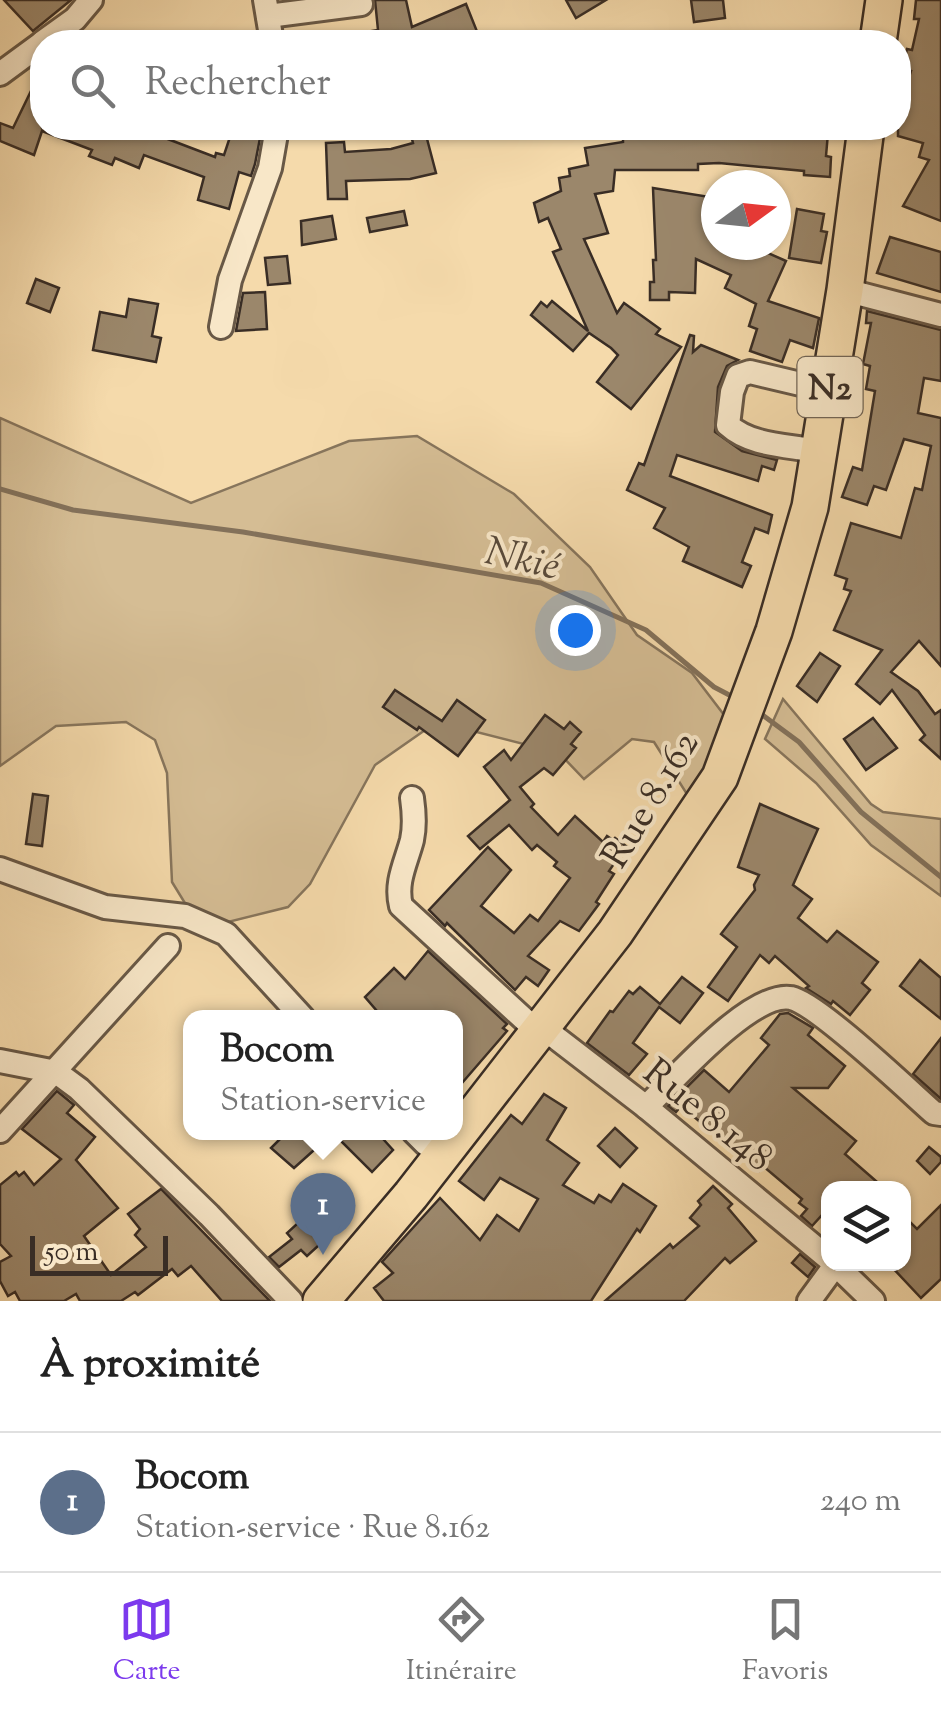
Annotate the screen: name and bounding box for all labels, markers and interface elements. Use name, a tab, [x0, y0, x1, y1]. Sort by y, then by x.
search box	[30, 30, 911, 140]
icon: search	[65, 58, 120, 113]
text: Rechercher	[145, 58, 331, 112]
north arrow	[701, 170, 791, 260]
road number: N2	[798, 357, 862, 417]
water label: Nkié	[479, 525, 565, 598]
your location	[550, 605, 601, 656]
street label: Rue 8.162	[590, 722, 715, 880]
popup	[183, 1010, 463, 1140]
text: Bocom	[220, 1025, 334, 1079]
street label: Rue 8.148	[630, 1048, 783, 1186]
text: Station-service	[220, 1079, 426, 1125]
pin: 1	[290, 1172, 356, 1255]
map controls	[821, 1181, 911, 1271]
button: layers	[821, 1181, 911, 1271]
scale bar	[30, 1231, 168, 1276]
text: 50 m	[45, 1233, 99, 1273]
text: À proximité	[40, 1336, 260, 1396]
text: Bocom	[135, 1452, 249, 1506]
text: 1	[67, 1479, 78, 1525]
text: 240 m	[820, 1479, 901, 1525]
text: Station-service · Rue 8.162	[135, 1506, 490, 1552]
tab: Carte	[113, 1592, 181, 1692]
tab: Itinéraire	[406, 1592, 517, 1692]
tab: Favoris	[742, 1592, 828, 1692]

